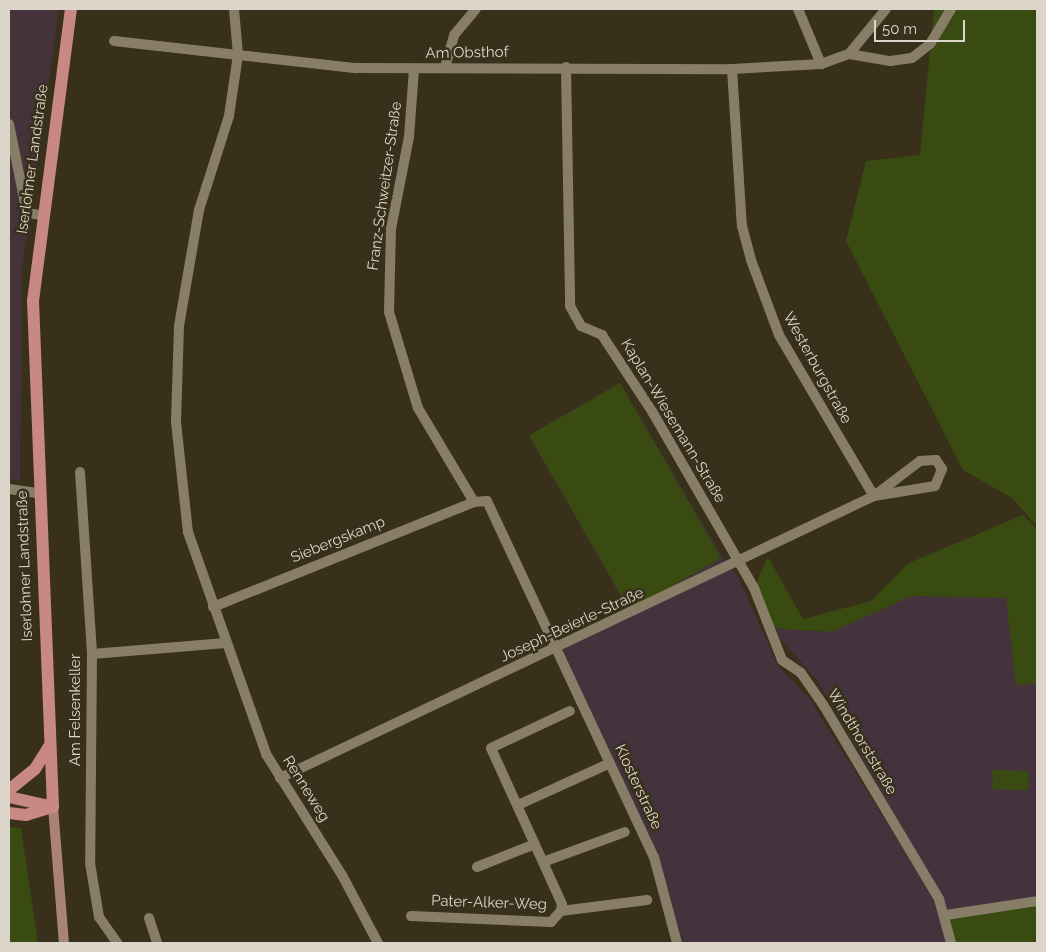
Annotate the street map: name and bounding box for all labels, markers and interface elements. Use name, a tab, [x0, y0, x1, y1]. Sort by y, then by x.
scale bar	[876, 10, 967, 42]
text: 50 m	[882, 20, 917, 38]
street label: Am Obsthof	[425, 43, 509, 63]
street label: Iserlohner Landstraße	[14, 83, 52, 235]
street label: Franz-Schweitzer-Straße	[364, 100, 406, 272]
street label: Westerburgstraße	[779, 309, 855, 427]
street label: Kaplan-Wiesemann-Straße	[617, 336, 729, 506]
street label: Iserlohner Landstraße	[13, 490, 37, 642]
street label: Siebergskamp	[288, 513, 388, 567]
street label: Joseph-Beierle-Straße	[497, 584, 647, 666]
street label: Am Felsenkeller	[67, 654, 85, 766]
street label: Windthorststraße	[823, 686, 901, 798]
street label: Klosterstraße	[610, 742, 666, 832]
street label: Renneweg	[279, 753, 333, 825]
street label: Pater-Alker-Weg	[431, 892, 547, 914]

